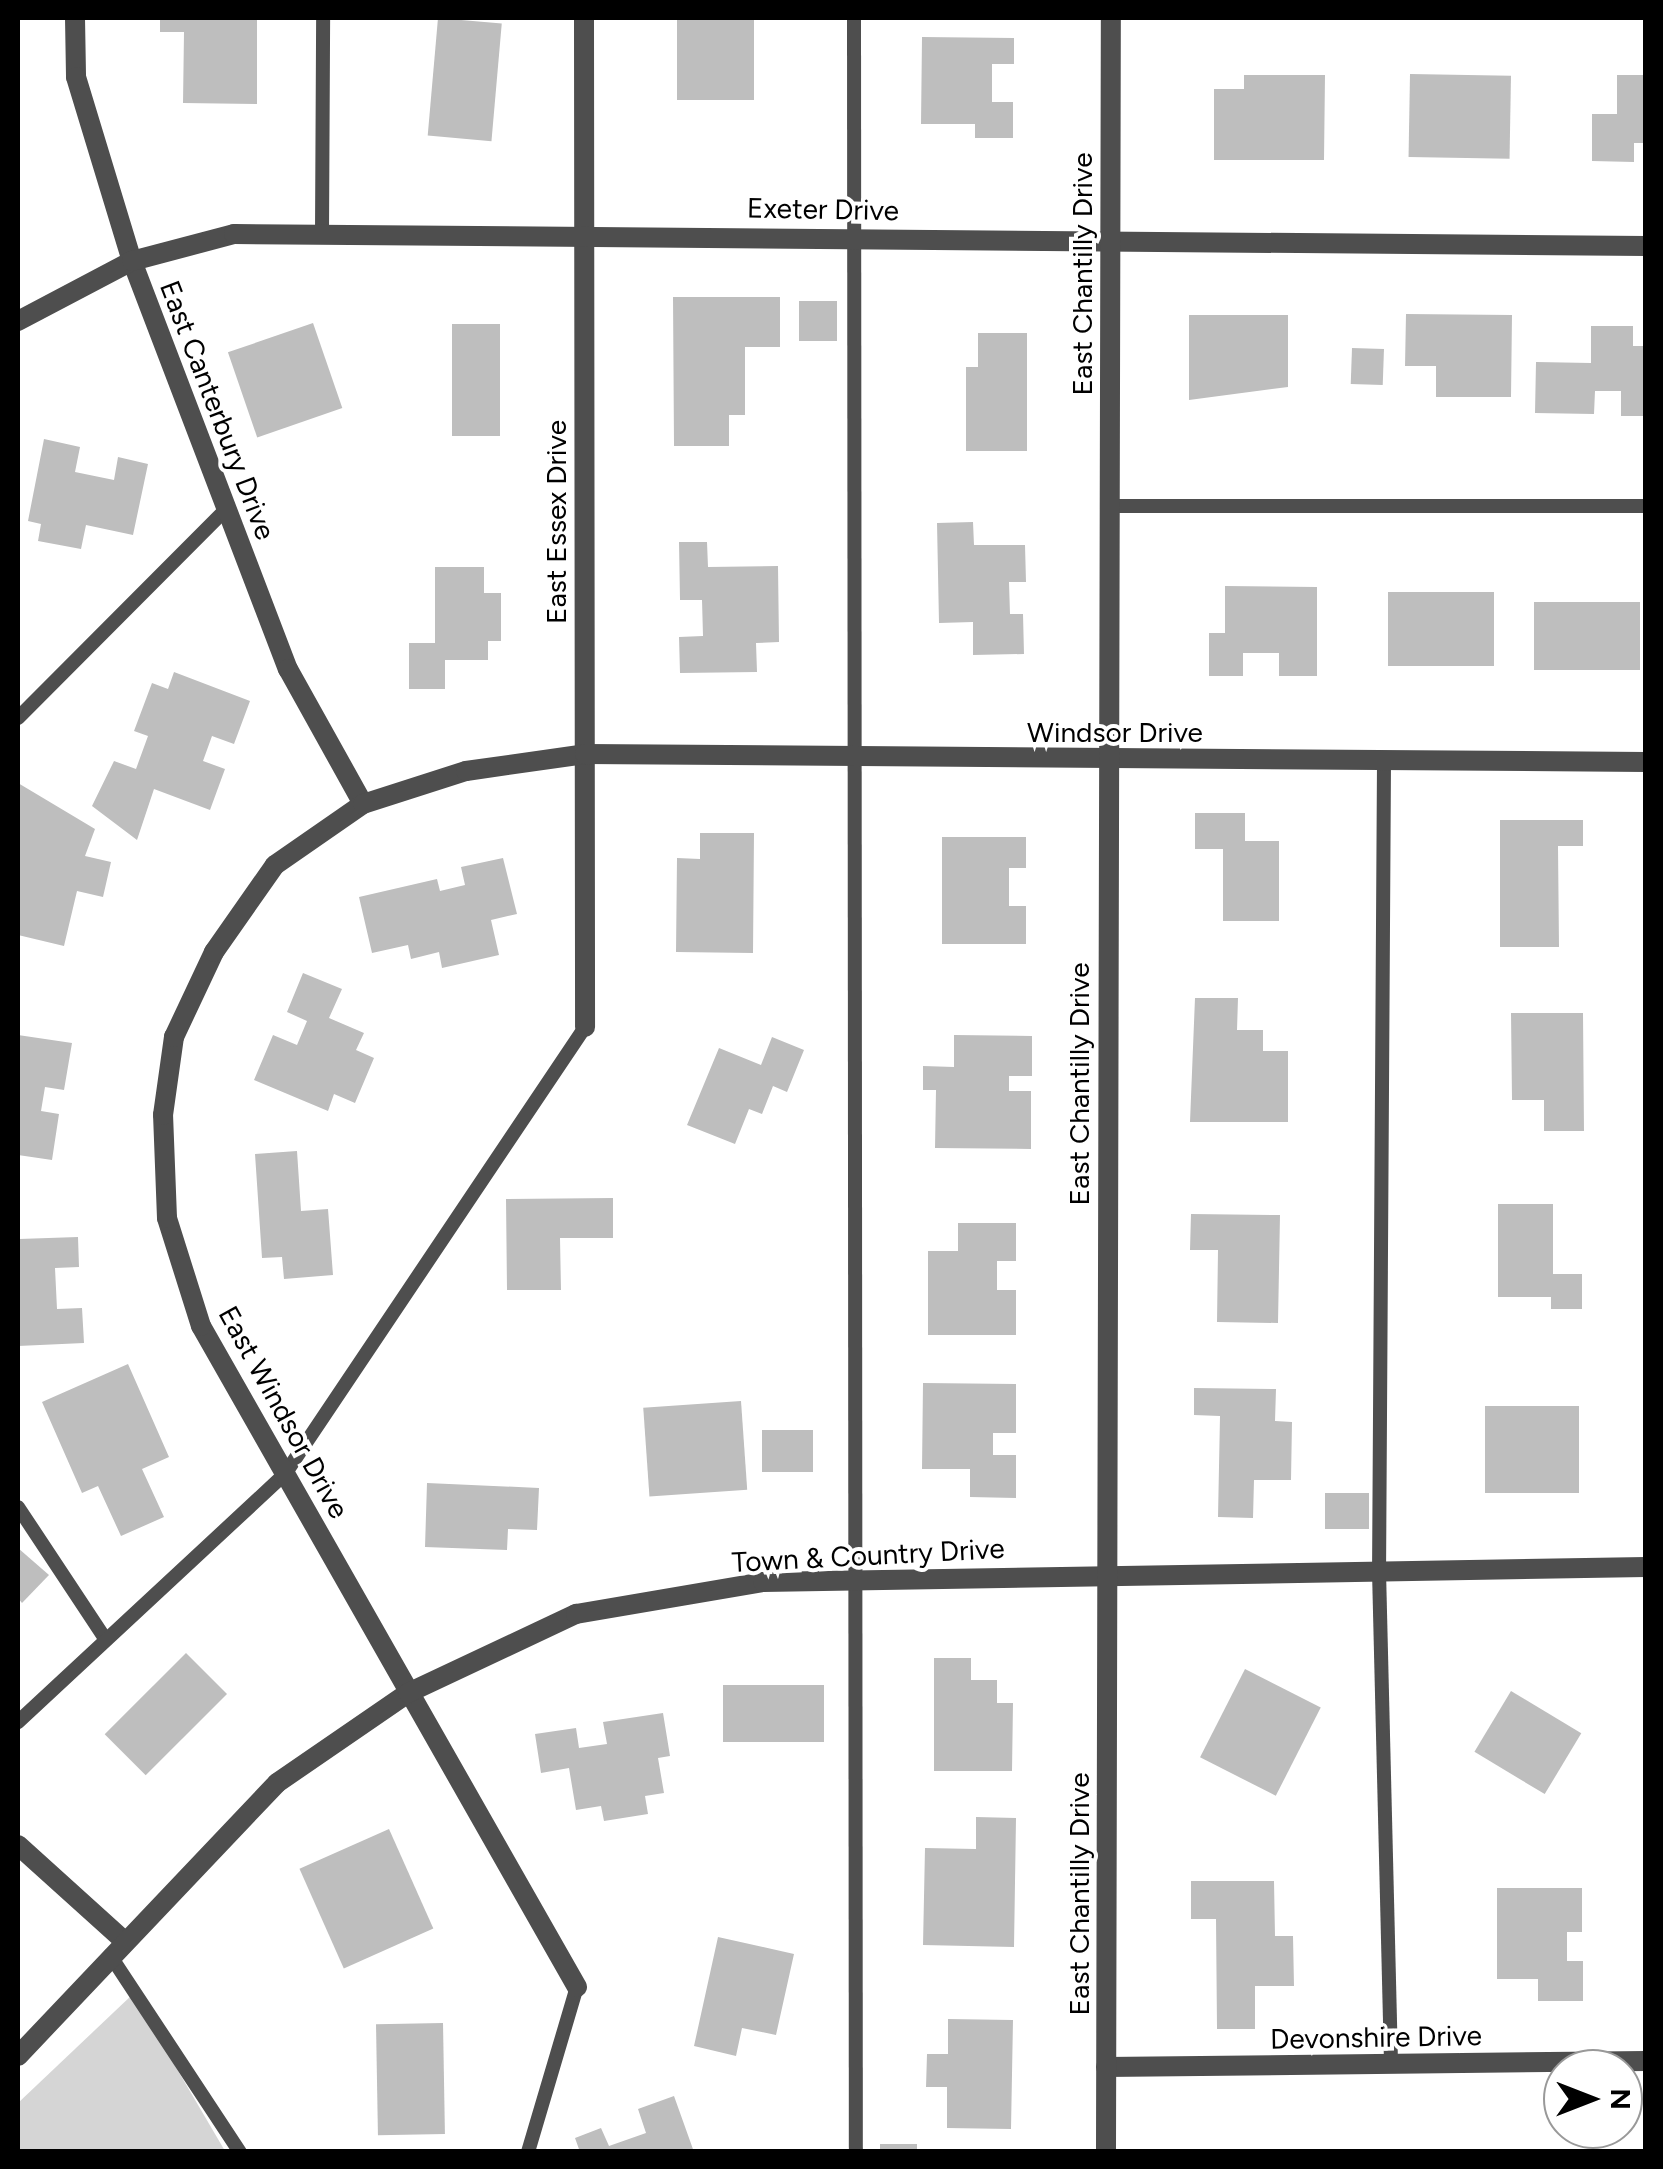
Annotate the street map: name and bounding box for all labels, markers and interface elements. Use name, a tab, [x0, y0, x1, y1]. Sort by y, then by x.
street label: East Chantilly Drive	[1065, 153, 1099, 395]
street label: Exeter Drive	[747, 191, 899, 227]
street label: East Canterbury Drive	[153, 276, 283, 544]
street label: East Essex Drive	[539, 420, 573, 624]
street label: Windsor Drive	[1027, 715, 1203, 749]
street label: East Chantilly Drive	[1062, 963, 1096, 1205]
street label: East Windsor Drive	[212, 1300, 356, 1524]
street label: Town & Country Drive	[731, 1531, 1005, 1579]
street label: East Chantilly Drive	[1062, 1773, 1096, 2015]
street label: Devonshire Drive	[1270, 2018, 1482, 2056]
north arrow	[1543, 2049, 1643, 2149]
text: N	[1604, 2088, 1638, 2110]

